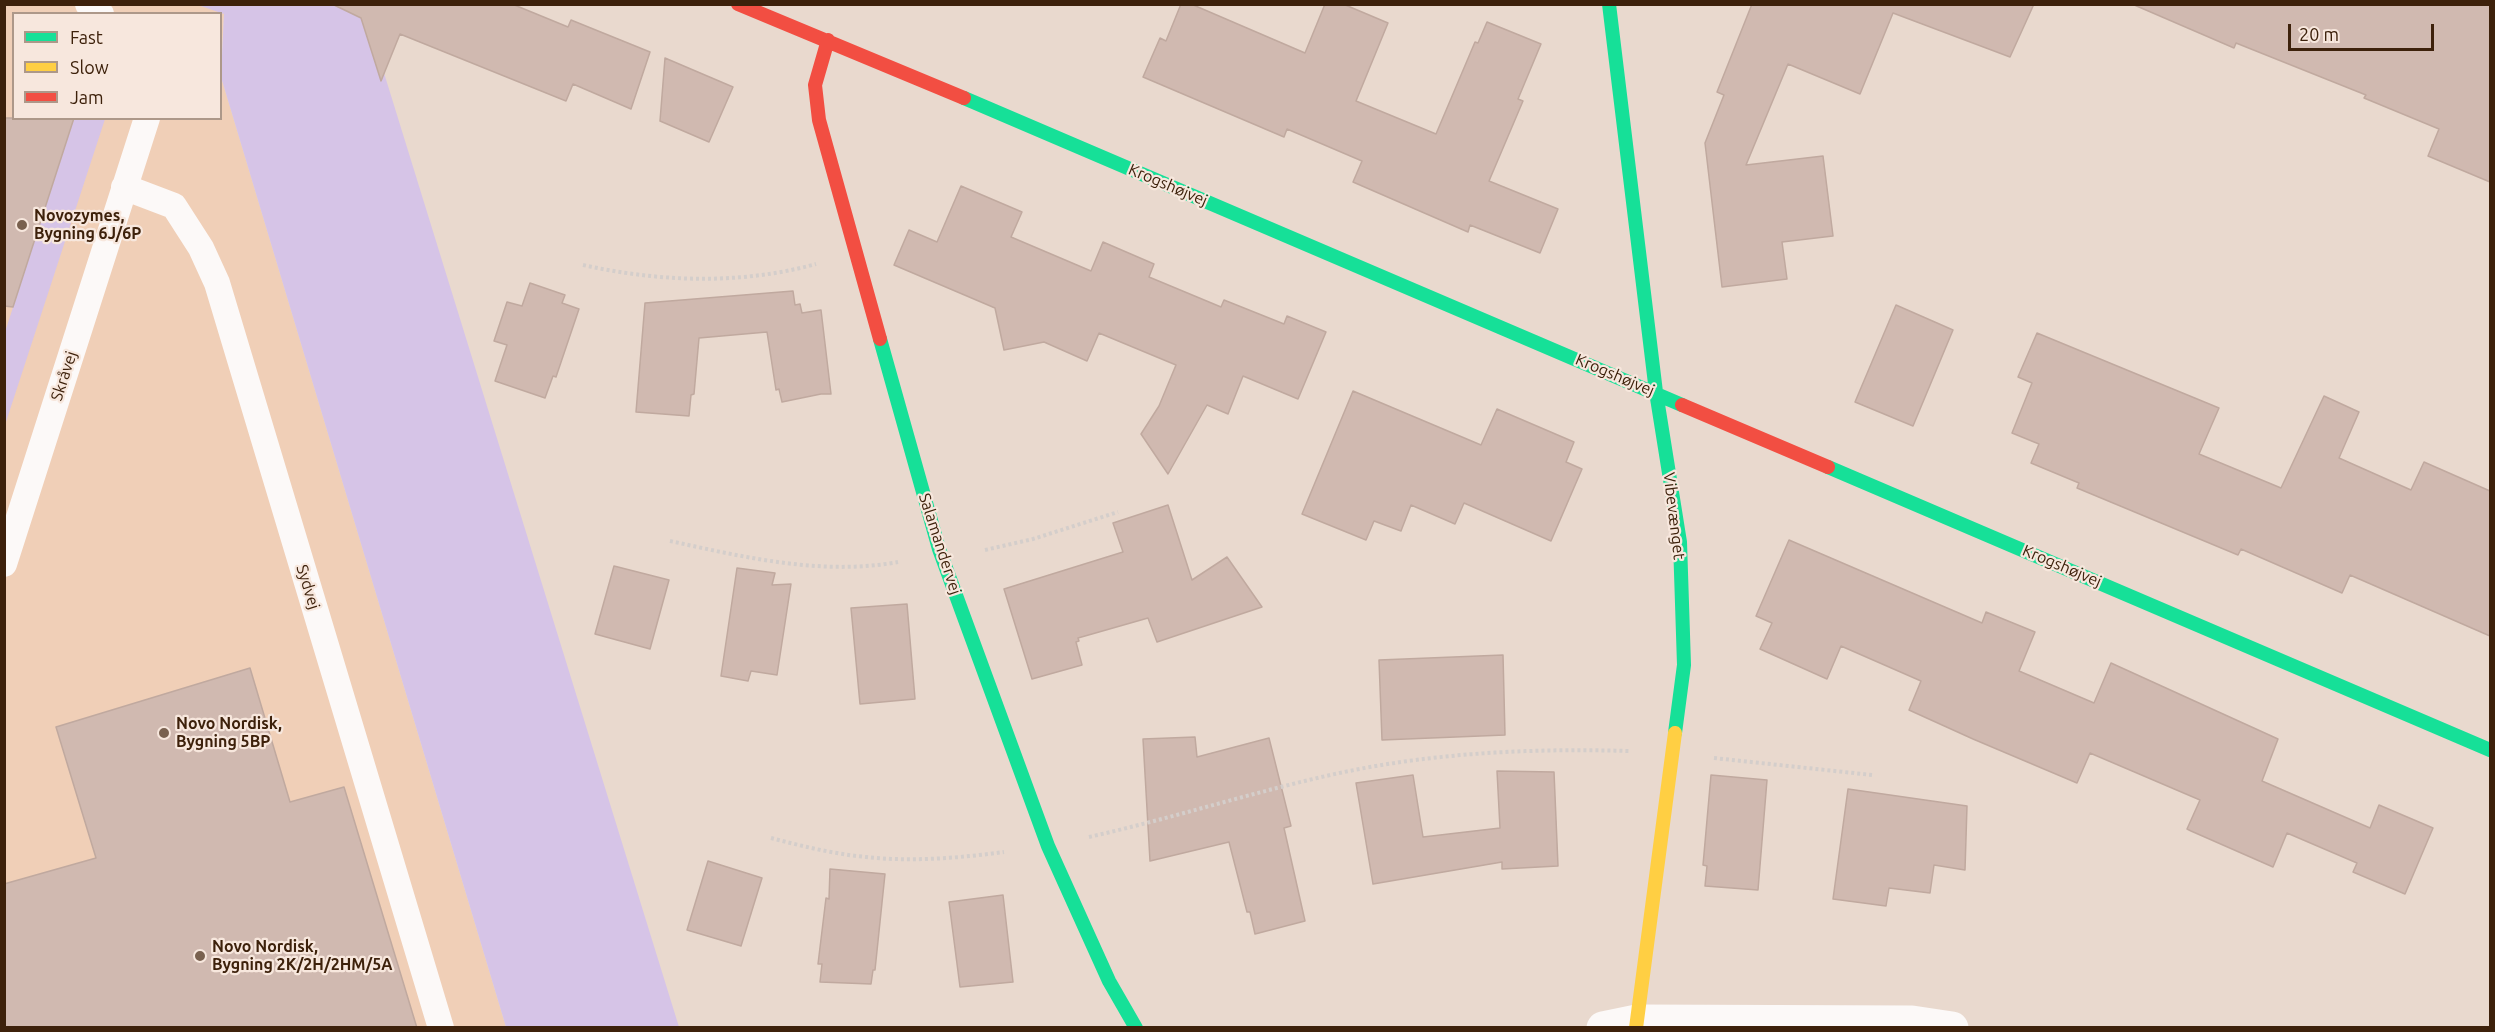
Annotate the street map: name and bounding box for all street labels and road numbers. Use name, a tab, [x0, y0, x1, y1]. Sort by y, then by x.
street label: Krogshøjvej	[1126, 160, 1210, 210]
street label: Skråvej	[47, 349, 81, 403]
street label: Krogshøjvej	[1573, 350, 1657, 400]
street label: Vibevænget	[1659, 471, 1689, 561]
street label: Salamandervej	[915, 491, 965, 597]
street label: Krogshøjvej	[2020, 541, 2104, 591]
street label: Sydvej	[292, 562, 324, 612]

